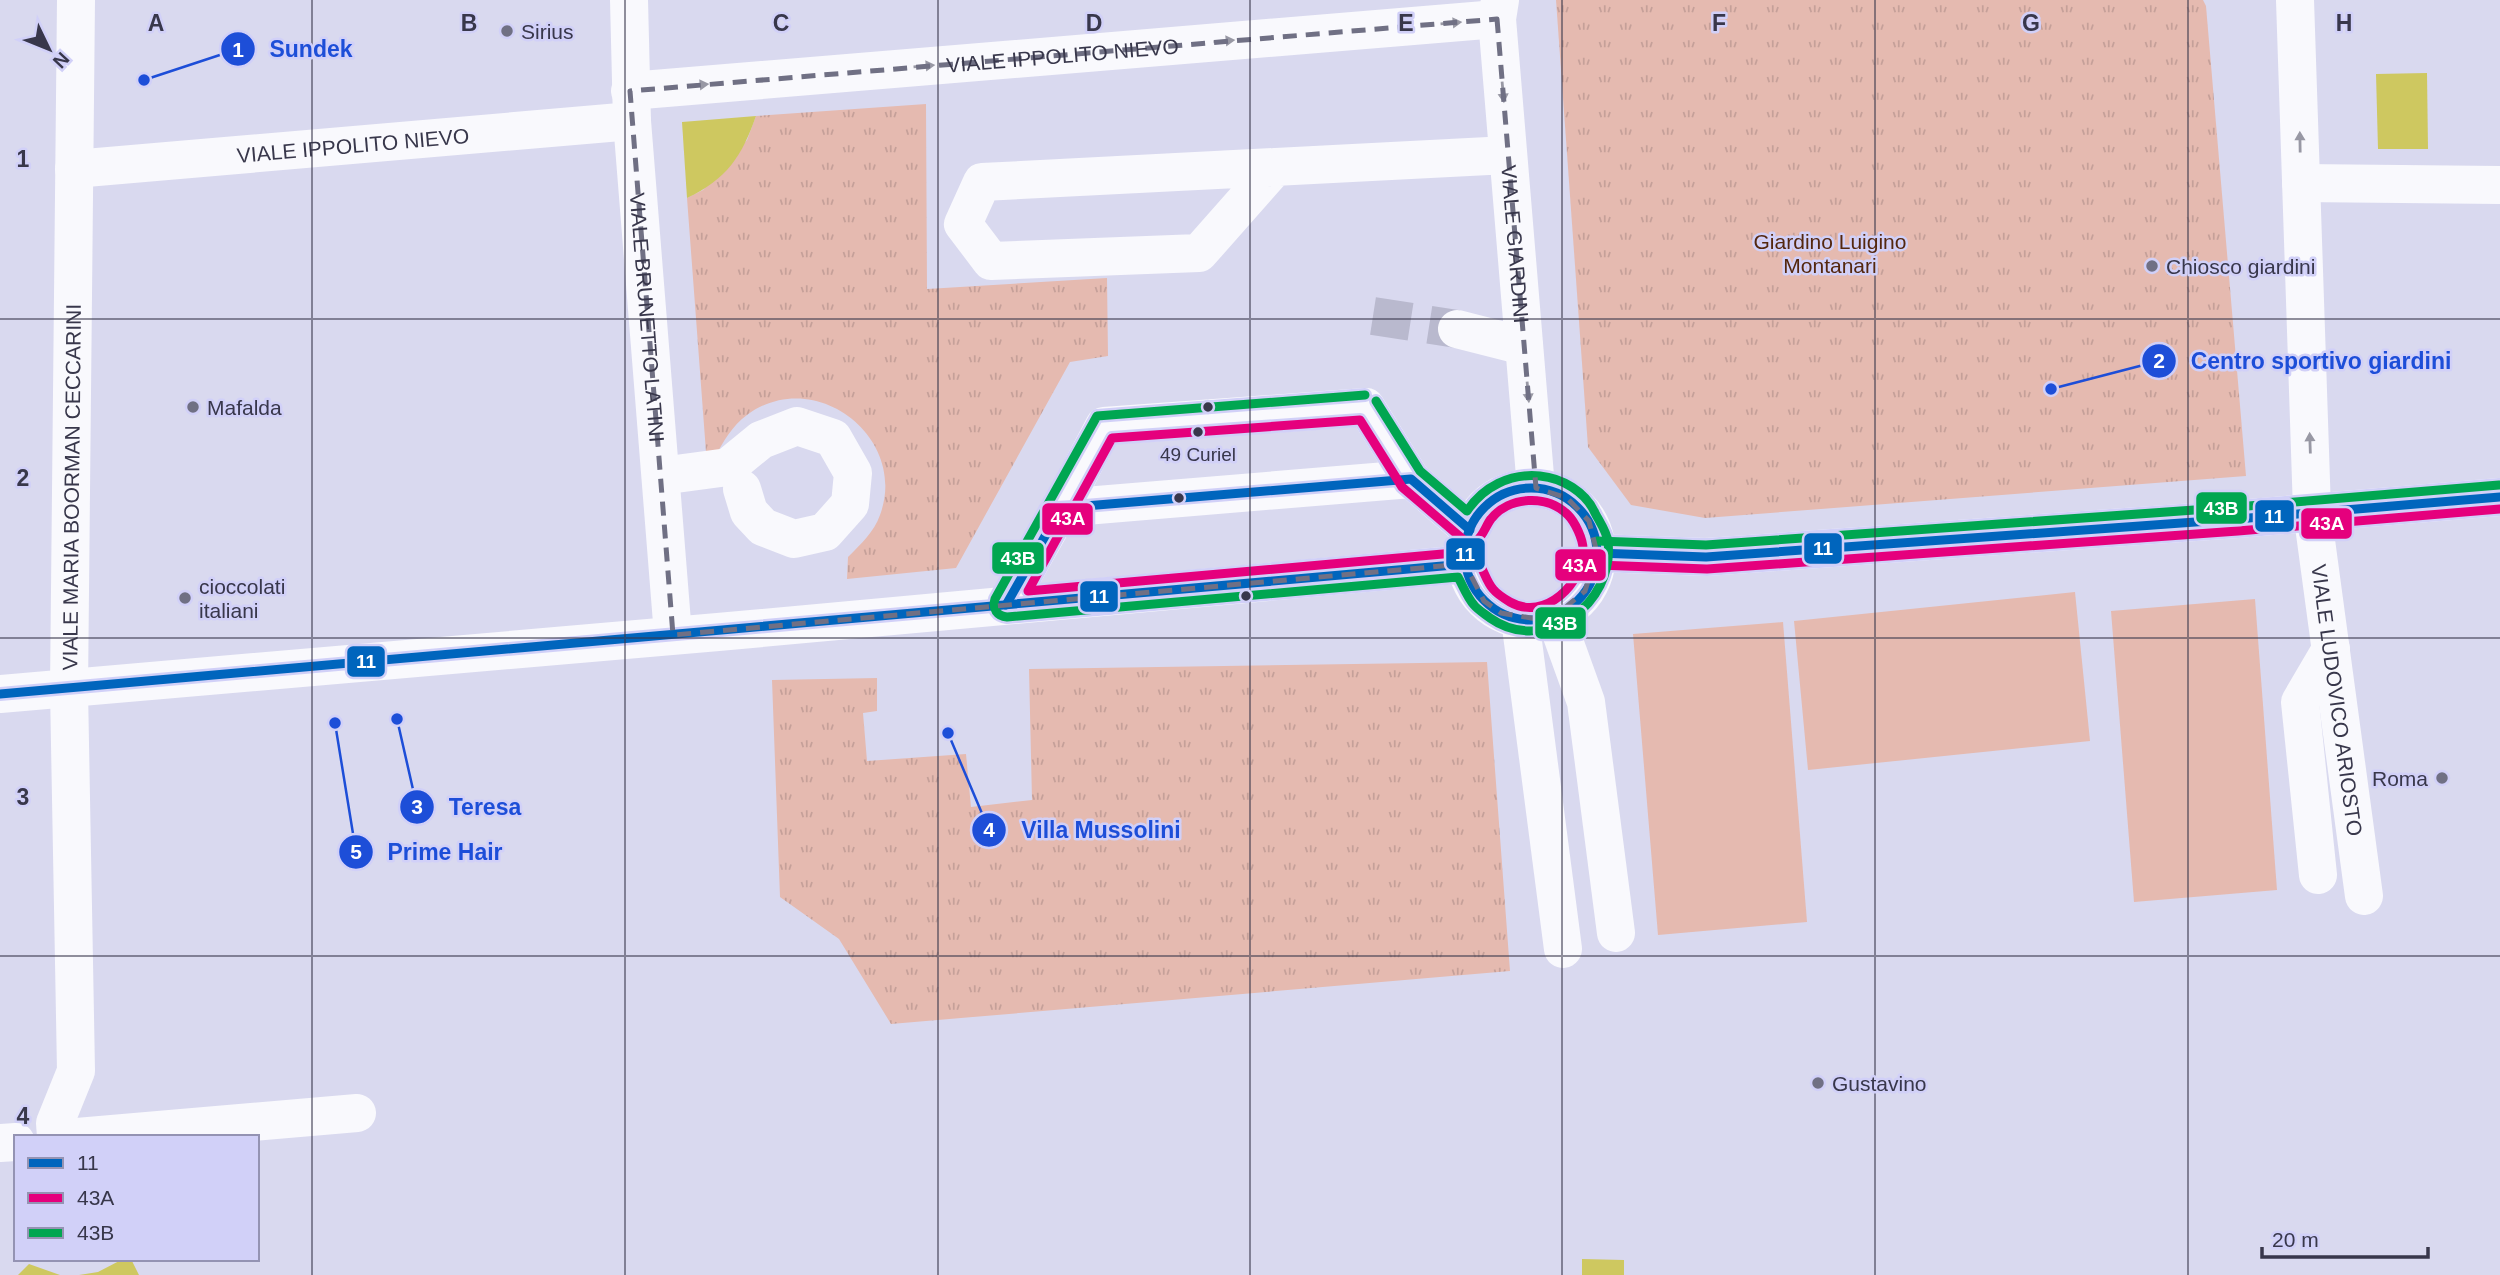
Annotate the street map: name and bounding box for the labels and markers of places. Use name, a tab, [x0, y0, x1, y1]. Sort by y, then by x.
place label: Sirius	[521, 20, 574, 43]
marker: Sirius	[499, 23, 515, 39]
callout: Sundek	[221, 27, 367, 71]
place label: Chiosco giardini	[2166, 255, 2315, 278]
marker: Chiosco giardini	[2144, 258, 2160, 274]
callout: Centro sportivo giardini	[2142, 339, 2465, 383]
place label: Mafalda	[207, 396, 282, 419]
marker: Mafalda	[185, 399, 201, 415]
unlabelled marker	[1201, 400, 1215, 414]
marker: 49 Curiel	[1191, 425, 1205, 439]
place label: 49 Curiel	[1160, 444, 1236, 465]
unlabelled marker	[1172, 491, 1186, 505]
place label: cioccolati italiani	[199, 575, 285, 622]
unlabelled marker	[1239, 589, 1253, 603]
marker: cioccolati italiani	[177, 590, 193, 606]
place label: Roma	[2372, 767, 2428, 790]
marker: Roma	[2434, 770, 2450, 786]
callout: Teresa	[400, 785, 535, 829]
callout: Villa Mussolini	[972, 808, 1194, 852]
callout: Prime Hair	[338, 830, 517, 874]
place label: Gustavino	[1832, 1072, 1927, 1095]
marker: Gustavino	[1810, 1075, 1826, 1091]

